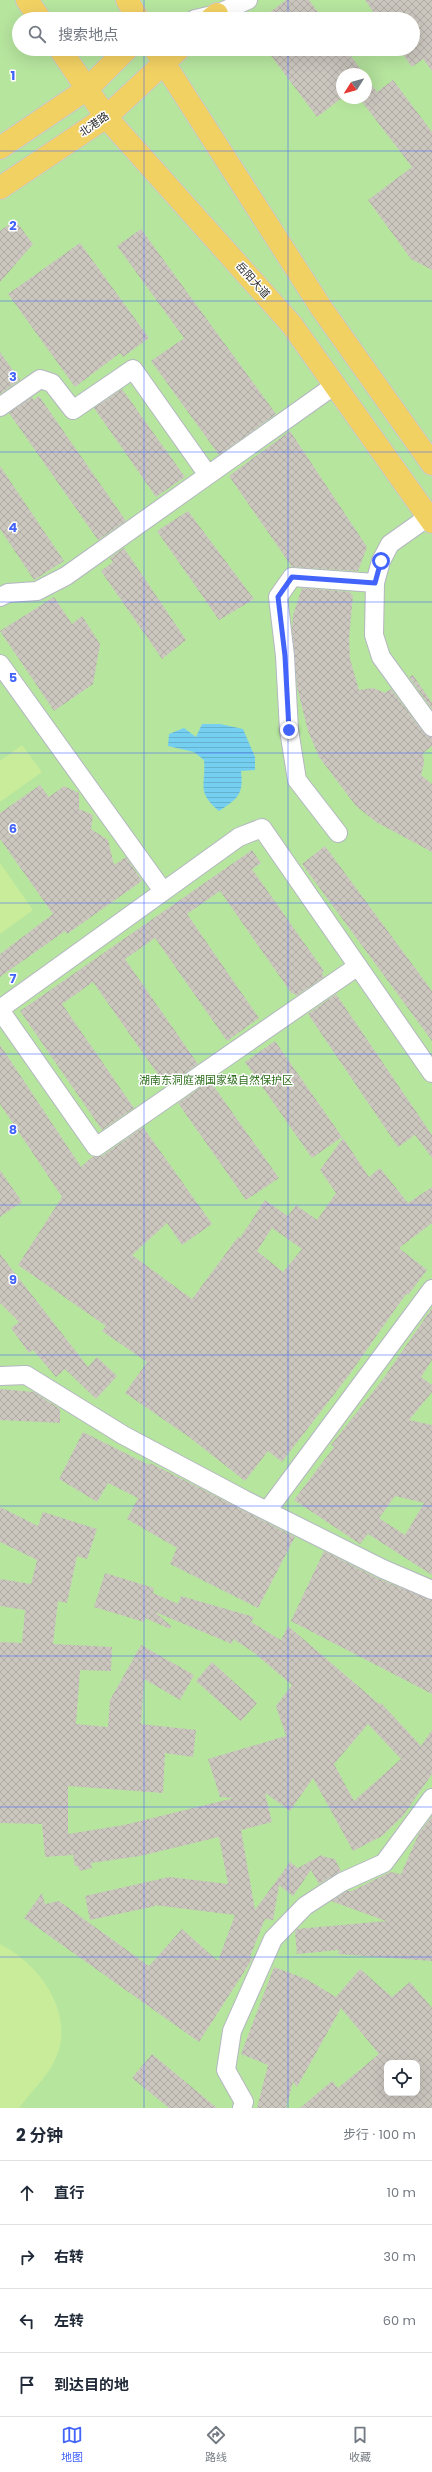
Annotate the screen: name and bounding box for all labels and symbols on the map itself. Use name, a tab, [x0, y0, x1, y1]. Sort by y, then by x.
text: 1	[11, 66, 15, 85]
north arrow	[336, 68, 372, 104]
street label: 北港路	[76, 108, 112, 140]
text: 2	[9, 216, 17, 235]
street label: 岳阳大道	[232, 258, 274, 302]
text: 3	[9, 367, 17, 386]
text: 4	[9, 518, 18, 537]
route start	[372, 552, 390, 570]
text: 5	[9, 668, 17, 687]
route end	[280, 721, 298, 739]
text: 6	[9, 819, 17, 838]
text: 7	[10, 969, 17, 988]
park label: 湖南东洞庭湖国家级自然保护区	[139, 1072, 293, 1088]
text: 8	[9, 1120, 17, 1139]
text: 9	[9, 1270, 17, 1289]

